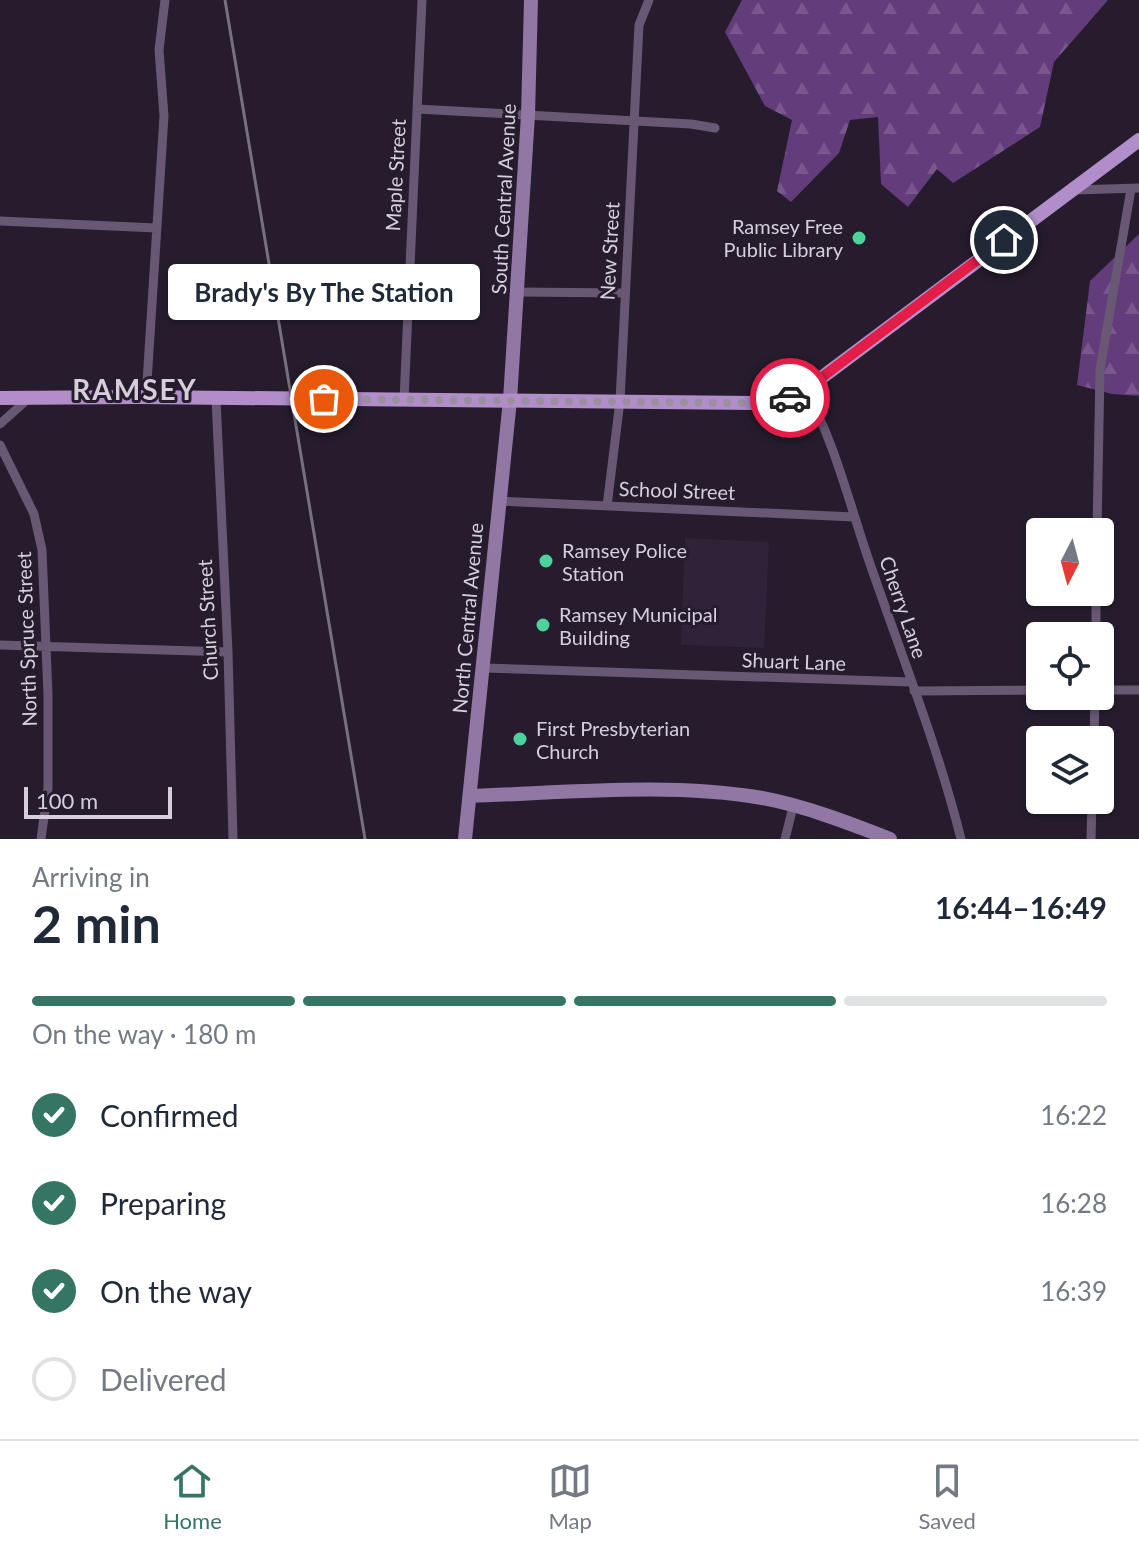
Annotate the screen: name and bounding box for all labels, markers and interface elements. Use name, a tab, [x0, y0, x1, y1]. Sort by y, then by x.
street label: South Central Avenue	[486, 103, 520, 295]
street label: Maple Street	[380, 118, 410, 232]
street label: New Street	[594, 201, 624, 301]
pin	[970, 206, 1038, 274]
place label: Ramsey Free Public Library	[724, 214, 844, 261]
icon: home	[982, 218, 1026, 262]
marker: Ramsey Free Public Library	[850, 229, 868, 247]
callout: Brady's By The Station	[168, 263, 480, 319]
text: Brady's By The Station	[194, 276, 454, 308]
courier	[750, 358, 830, 438]
pin	[290, 365, 358, 433]
district label: RAMSEY	[72, 372, 198, 406]
icon: car	[768, 376, 812, 420]
icon: bag	[302, 377, 346, 421]
street label: School Street	[618, 476, 736, 504]
north arrow	[1026, 518, 1114, 606]
map controls	[1026, 518, 1114, 814]
street label: North Central Avenue	[447, 522, 487, 714]
place label: Ramsey Police Station	[562, 538, 687, 585]
street label: North Spruce Street	[11, 551, 41, 727]
marker: Ramsey Police Station	[537, 552, 555, 570]
street label: Cherry Lane	[875, 553, 933, 661]
street label: Church Street	[192, 559, 222, 681]
place label: Ramsey Municipal Building	[559, 602, 717, 649]
marker: Ramsey Municipal Building	[534, 616, 552, 634]
button: locate	[1026, 622, 1114, 710]
street label: Shuart Lane	[741, 647, 847, 675]
place label: First Presbyterian Church	[536, 716, 690, 763]
button: layers	[1026, 726, 1114, 814]
marker: First Presbyterian Church	[511, 730, 529, 748]
scale bar	[24, 783, 172, 819]
text: 100 m	[36, 787, 98, 814]
text: Arriving in	[32, 861, 150, 893]
text: 16:44–16:49	[935, 889, 1107, 925]
text: 2 min	[32, 892, 161, 954]
text: On the way · 180 m	[32, 1018, 256, 1050]
icon: check	[32, 1093, 76, 1137]
text: Confirmed	[100, 1097, 239, 1133]
text: 16:22	[1040, 1099, 1107, 1131]
icon: check	[32, 1181, 76, 1225]
text: Preparing	[100, 1185, 226, 1221]
text: 16:28	[1040, 1187, 1107, 1219]
icon: check	[32, 1269, 76, 1313]
text: On the way	[100, 1273, 252, 1309]
text: 16:39	[1040, 1275, 1107, 1307]
text: Delivered	[100, 1361, 227, 1397]
tab: Home	[163, 1459, 222, 1534]
tab: Map	[548, 1459, 592, 1534]
tab: Saved	[918, 1459, 976, 1534]

